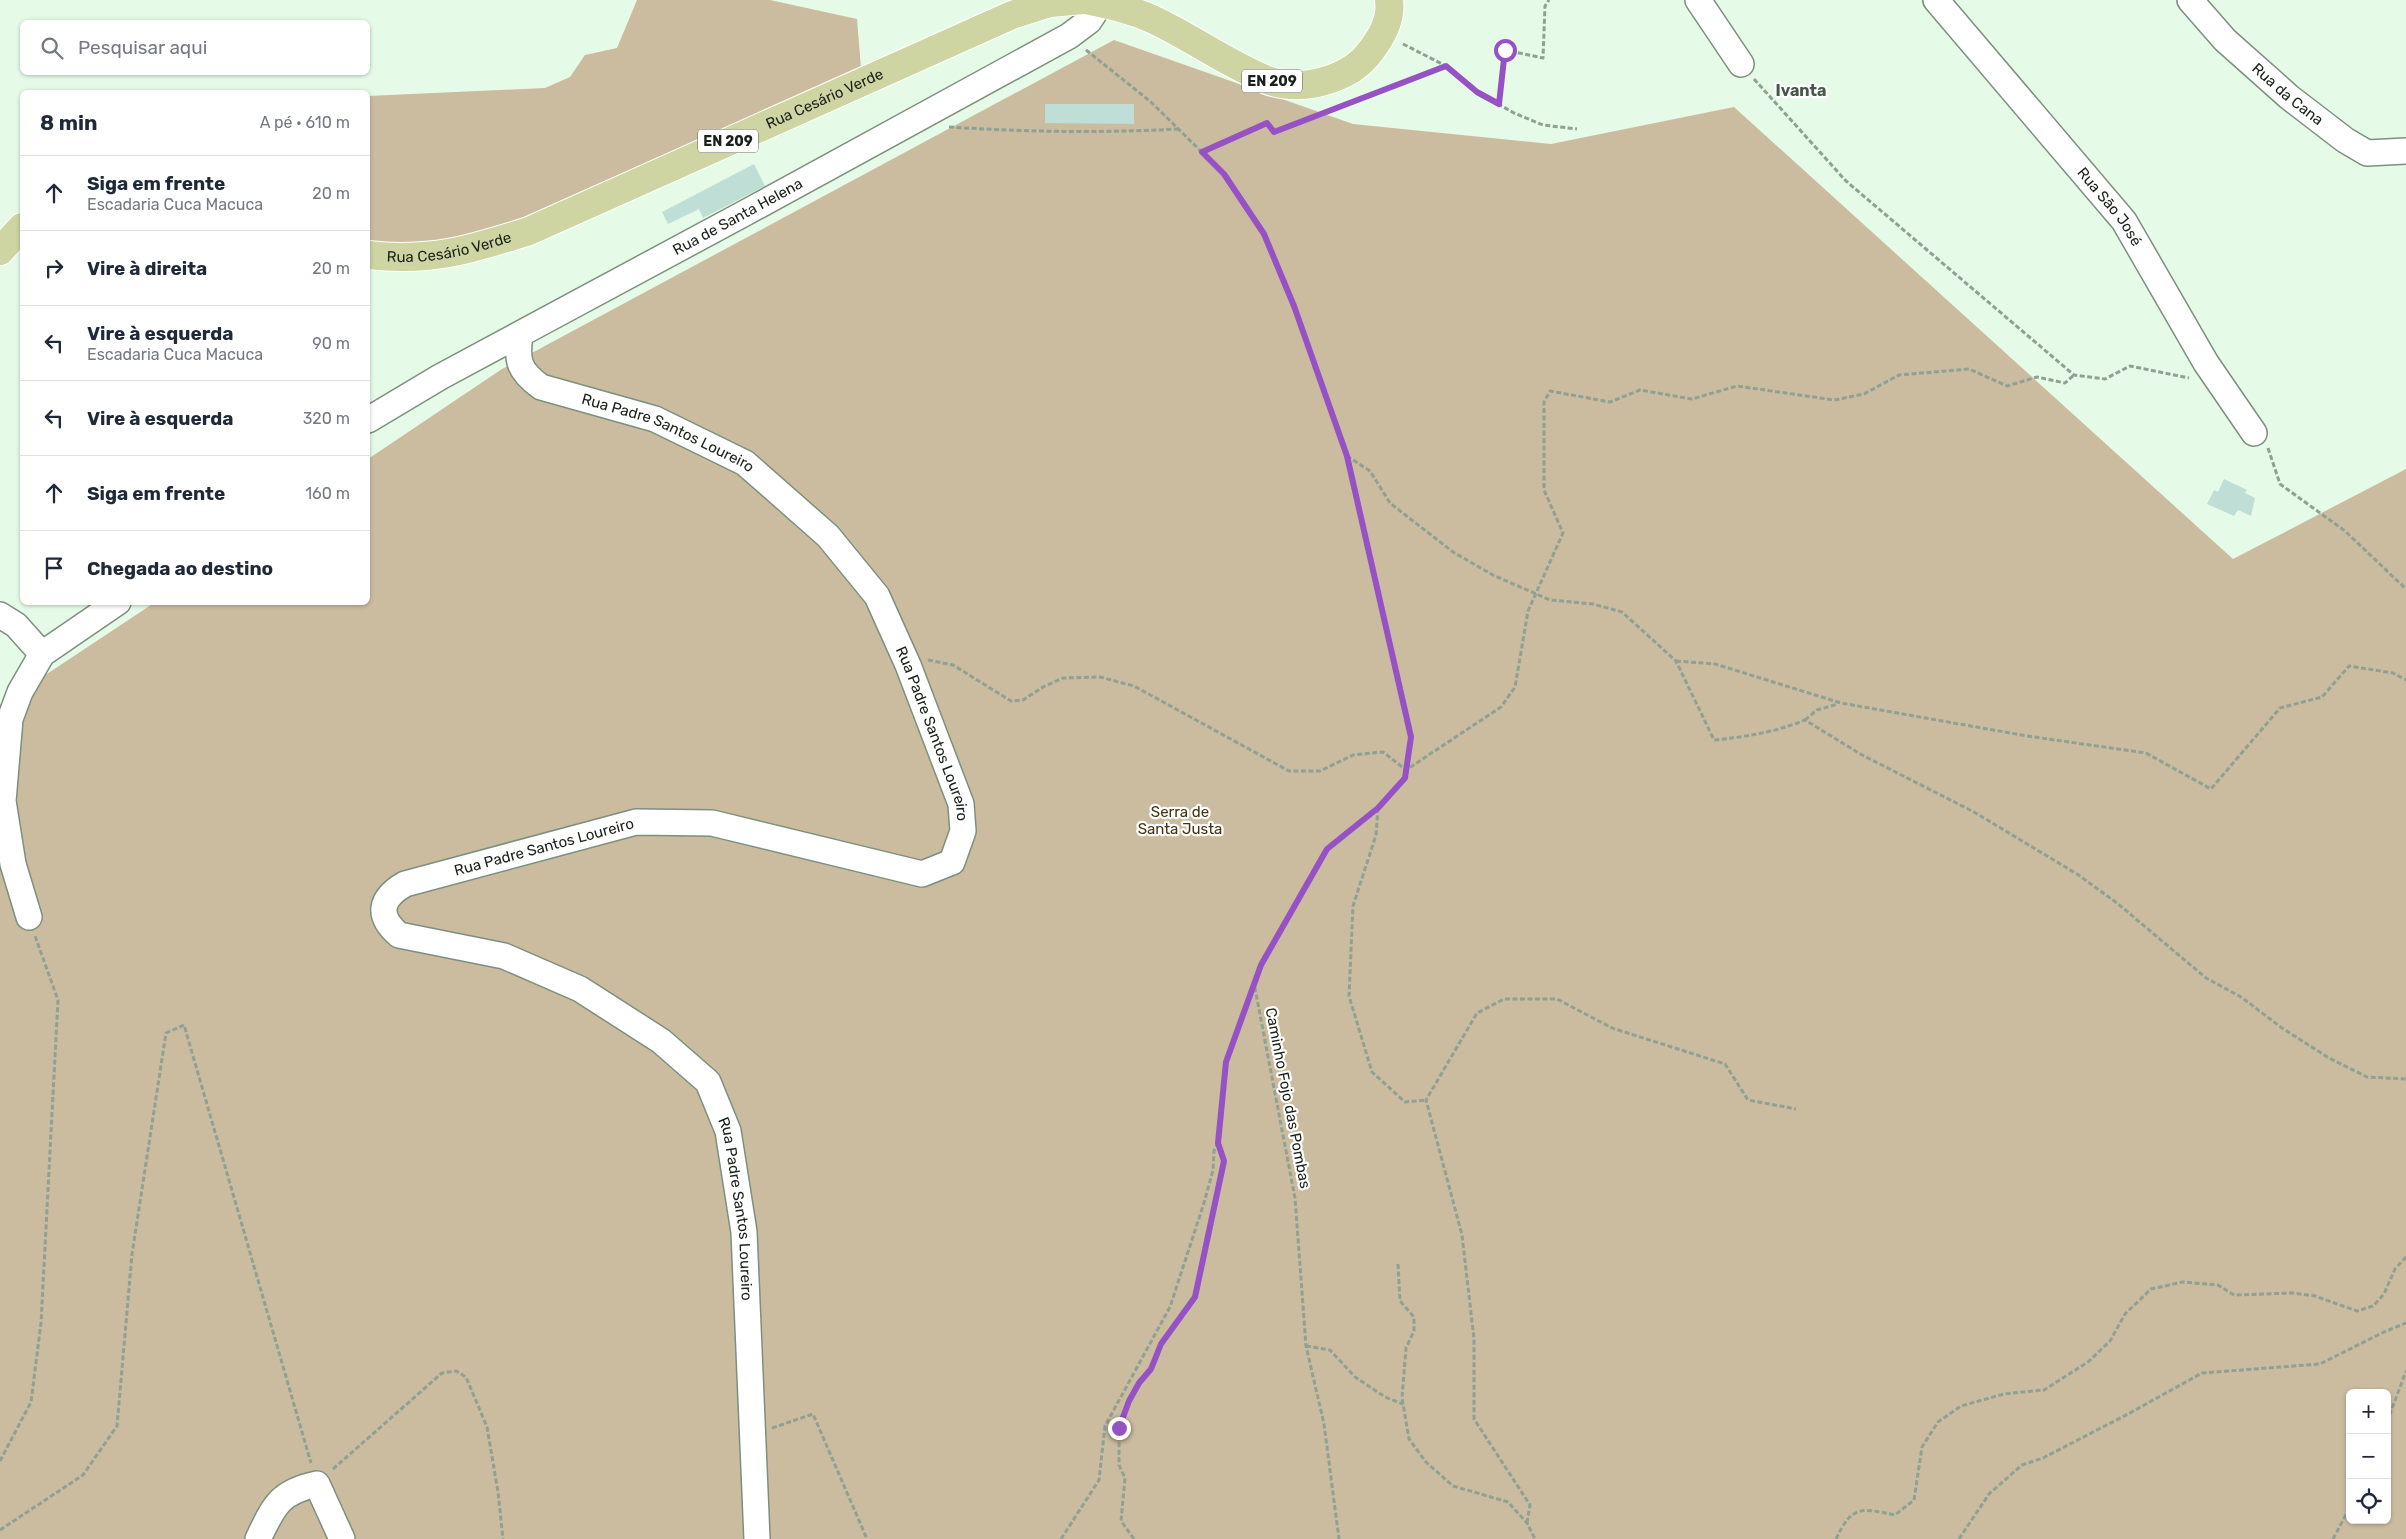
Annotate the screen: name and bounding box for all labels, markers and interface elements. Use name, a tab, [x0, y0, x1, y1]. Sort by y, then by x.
search box	[20, 20, 370, 75]
icon: search	[38, 34, 66, 62]
text: Pesquisar aqui	[78, 36, 207, 59]
route start	[1494, 39, 1517, 62]
street label: Rua da Cana	[2248, 59, 2327, 129]
street label: Rua Cesário Verde	[763, 65, 886, 133]
road number: EN 209	[1242, 70, 1302, 92]
district label: Ivanta	[1776, 81, 1826, 100]
text: 8 min	[40, 110, 97, 135]
text: A pé · 610 m	[260, 113, 350, 132]
road number: EN 209	[698, 130, 758, 152]
street label: Rua São José	[2073, 164, 2145, 249]
text: Siga em frente	[87, 172, 225, 195]
street label: Rua de Santa Helena	[670, 174, 806, 259]
icon: ahead	[40, 179, 68, 207]
text: 20 m	[312, 184, 350, 203]
text: Escadaria Cuca Macuca	[87, 195, 263, 214]
street label: Rua Cesário Verde	[386, 228, 514, 266]
icon: right	[40, 254, 68, 282]
text: Vire à direita	[87, 257, 207, 280]
text: 20 m	[312, 259, 350, 278]
text: Vire à esquerda	[87, 322, 234, 345]
icon: left	[40, 329, 68, 357]
text: 90 m	[312, 334, 350, 353]
text: Escadaria Cuca Macuca	[87, 345, 263, 364]
street label: Rua Padre Santos Loureiro	[580, 390, 758, 476]
icon: left	[40, 404, 68, 432]
text: Vire à esquerda	[87, 407, 234, 430]
text: 320 m	[303, 409, 350, 428]
icon: ahead	[40, 479, 68, 507]
text: Siga em frente	[87, 482, 225, 505]
text: 160 m	[305, 484, 350, 503]
icon: arrive	[40, 554, 68, 582]
text: Chegada ao destino	[87, 557, 273, 580]
street label: Rua Padre Santos Loureiro	[892, 644, 971, 822]
park label: Serra de Santa Justa	[1138, 803, 1222, 838]
street label: Rua Padre Santos Loureiro	[452, 814, 636, 880]
street label: Caminho Fojo das Pombas	[1262, 1006, 1314, 1190]
street label: Rua Padre Santos Loureiro	[714, 1114, 756, 1301]
map controls	[2346, 1389, 2391, 1524]
button: +	[2346, 1389, 2391, 1434]
route end	[1108, 1417, 1131, 1440]
button: −	[2346, 1434, 2391, 1479]
button: locate	[2346, 1479, 2391, 1524]

